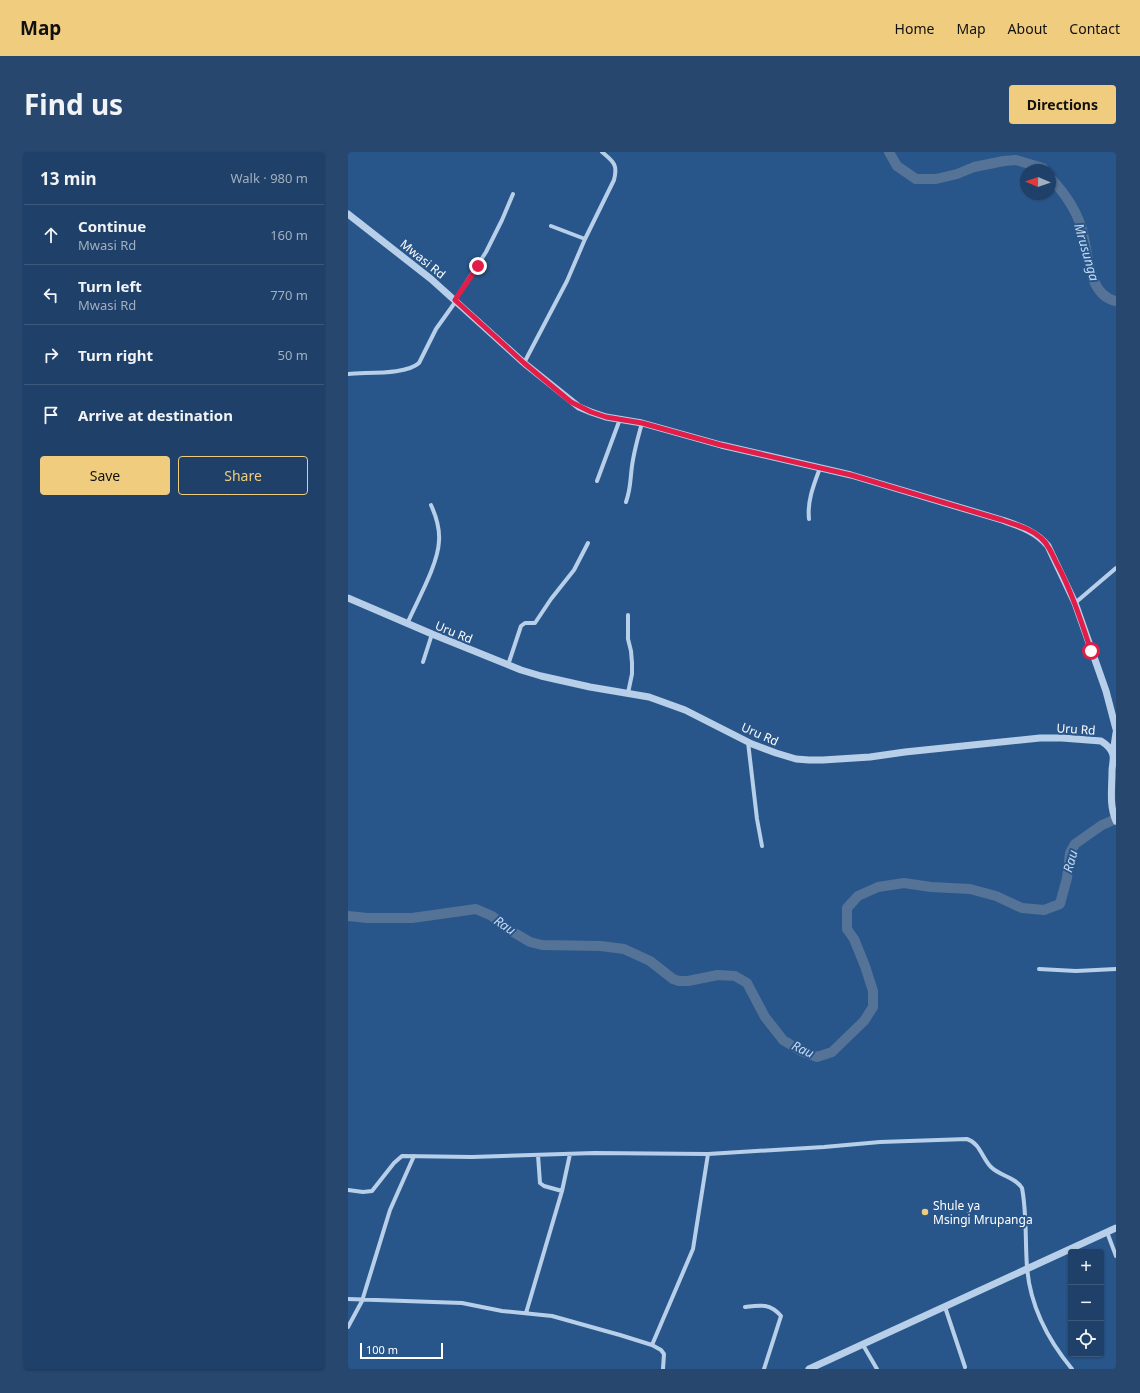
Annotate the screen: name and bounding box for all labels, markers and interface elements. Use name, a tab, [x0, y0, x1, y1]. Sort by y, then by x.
text: Map	[20, 15, 61, 41]
text: Home	[895, 19, 934, 38]
text: Map	[956, 19, 986, 38]
text: About	[1008, 19, 1047, 38]
text: Contact	[1069, 19, 1120, 38]
text: Find us	[24, 85, 123, 123]
button: Directions	[1009, 85, 1116, 124]
north arrow	[1020, 164, 1056, 200]
text: 13 min	[40, 167, 97, 190]
text: Walk · 980 m	[230, 169, 308, 187]
text: Continue	[78, 216, 146, 236]
water label: Mrusunga	[1070, 221, 1104, 284]
icon: ahead	[40, 224, 62, 246]
text: 160 m	[270, 226, 308, 244]
street label: Mwasi Rd	[397, 235, 449, 283]
text: Mwasi Rd	[78, 236, 136, 254]
route end	[469, 257, 487, 275]
text: Turn left	[78, 276, 142, 296]
icon: left	[40, 284, 62, 306]
text: 770 m	[270, 286, 308, 304]
text: Mwasi Rd	[78, 296, 136, 314]
icon: right	[40, 344, 62, 366]
text: Turn right	[78, 345, 153, 365]
text: 50 m	[278, 346, 308, 364]
icon: arrive	[40, 404, 62, 426]
text: Arrive at destination	[78, 405, 233, 425]
button: Save	[40, 456, 170, 495]
button: Share	[178, 456, 308, 495]
street label: Uru Rd	[433, 617, 475, 647]
route start	[1082, 642, 1100, 660]
street label: Uru Rd	[739, 718, 781, 750]
street label: Uru Rd	[1056, 719, 1096, 739]
water label: Rau	[1058, 847, 1082, 874]
water label: Rau	[491, 911, 520, 939]
water label: Rau	[789, 1036, 817, 1062]
place label: Shule ya Msingi Mrupanga	[933, 1197, 1033, 1228]
marker: Shule ya Msingi Mrupanga	[920, 1207, 930, 1217]
map controls	[1068, 1249, 1104, 1357]
button: +	[1068, 1249, 1104, 1285]
button: −	[1068, 1285, 1104, 1321]
button: locate	[1068, 1321, 1104, 1357]
scale bar	[360, 1341, 443, 1360]
text: 100 m	[366, 1342, 398, 1357]

